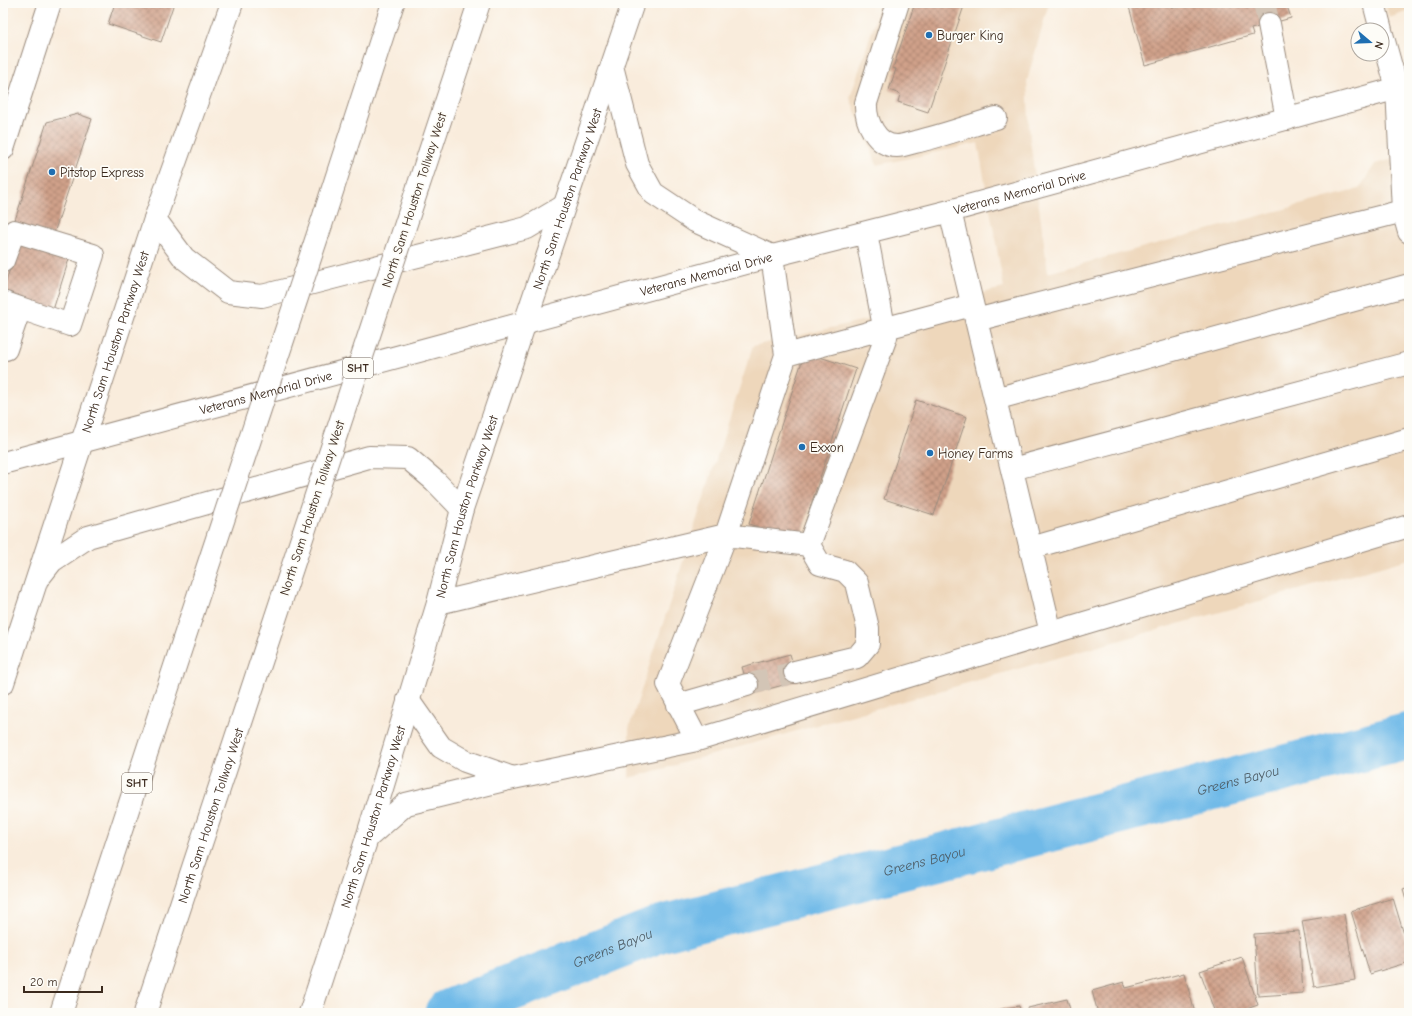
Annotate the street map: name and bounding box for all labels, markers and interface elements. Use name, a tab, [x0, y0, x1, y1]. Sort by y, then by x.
north arrow	[1350, 22, 1390, 62]
place label: Burger King	[937, 28, 1004, 43]
marker: Burger King	[924, 30, 934, 40]
text: N	[1372, 40, 1386, 51]
street label: North Sam Houston Parkway West	[529, 105, 605, 291]
street label: North Sam Houston Tollway West	[379, 109, 450, 289]
place label: Pitstop Express	[60, 165, 144, 180]
marker: Pitstop Express	[47, 167, 57, 177]
street label: Veterans Memorial Drive	[952, 167, 1088, 217]
street label: North Sam Houston Parkway West	[78, 248, 152, 435]
street label: Veterans Memorial Drive	[638, 249, 774, 299]
road number: SHT	[343, 358, 373, 378]
street label: Veterans Memorial Drive	[198, 367, 334, 417]
street label: North Sam Houston Parkway West	[432, 412, 501, 600]
street label: North Sam Houston Tollway West	[277, 417, 348, 597]
place label: Exxon	[810, 440, 844, 455]
marker: Exxon	[797, 442, 807, 452]
place label: Honey Farms	[938, 446, 1013, 461]
marker: Honey Farms	[925, 448, 935, 458]
street label: North Sam Houston Parkway West	[337, 723, 408, 910]
street label: North Sam Houston Tollway West	[174, 725, 247, 905]
water label: Greens Bayou	[1195, 761, 1281, 799]
road number: SHT	[122, 773, 152, 793]
water label: Greens Bayou	[881, 842, 967, 880]
water label: Greens Bayou	[570, 924, 655, 971]
scale bar	[24, 968, 102, 994]
text: 20 m	[30, 975, 58, 989]

